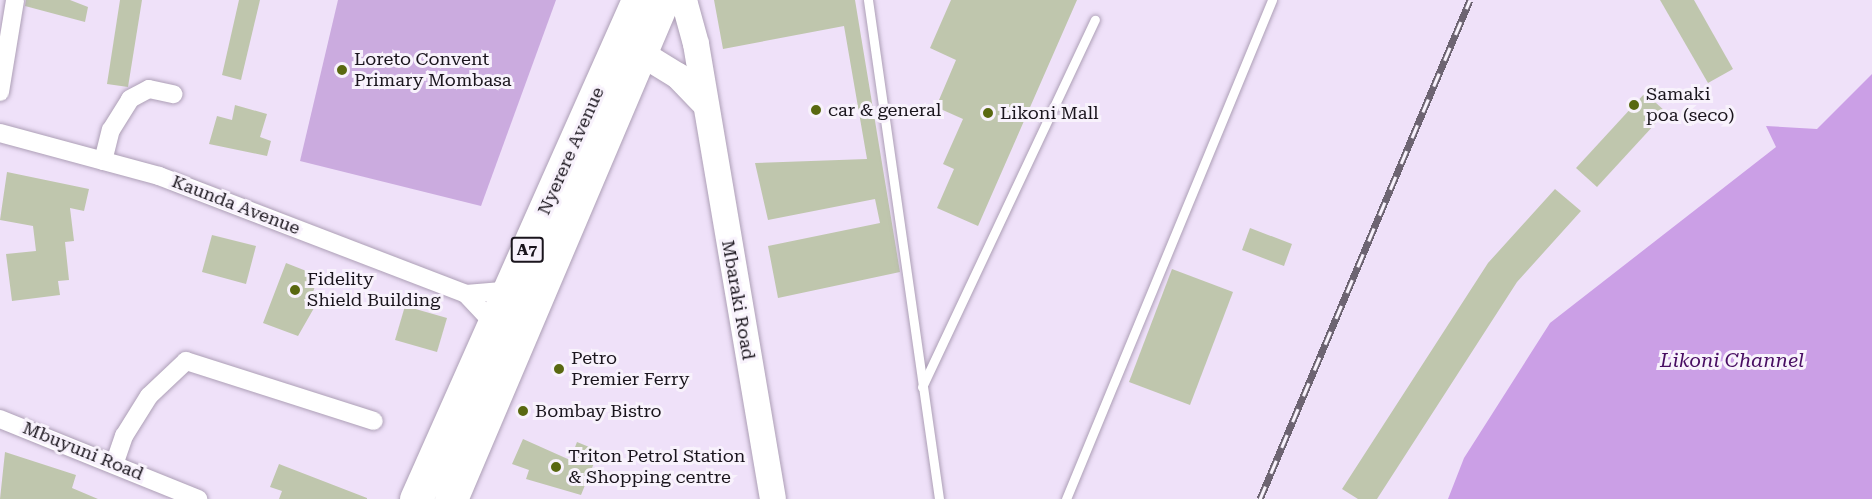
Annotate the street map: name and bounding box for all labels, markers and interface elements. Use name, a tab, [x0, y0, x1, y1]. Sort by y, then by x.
place label: Loreto Convent Primary Mombasa	[354, 49, 511, 92]
marker: Loreto Convent Primary Mombasa	[335, 63, 349, 77]
street label: Nyerere Avenue	[533, 84, 609, 218]
place label: Samaki poa (seco)	[1646, 84, 1734, 127]
marker: Samaki poa (seco)	[1627, 98, 1641, 112]
place label: car & general	[828, 99, 941, 121]
place label: Likoni Mall	[1000, 102, 1099, 124]
marker: car & general	[809, 103, 823, 117]
marker: Likoni Mall	[981, 106, 995, 120]
street label: Kaunda Avenue	[169, 171, 303, 239]
road number: A7	[510, 237, 544, 263]
street label: Mbaraki Road	[717, 238, 759, 362]
place label: Fidelity Shield Building	[307, 269, 440, 312]
marker: Fidelity Shield Building	[288, 283, 302, 297]
place label: Petro Premier Ferry	[571, 348, 689, 391]
water label: Likoni Channel	[1660, 348, 1804, 372]
marker: Petro Premier Ferry	[552, 362, 566, 376]
place label: Bombay Bistro	[535, 400, 662, 422]
marker: Bombay Bistro	[516, 404, 530, 418]
street label: Mbuyuni Road	[20, 417, 146, 485]
place label: Triton Petrol Station & Shopping centre	[568, 446, 745, 488]
marker: Triton Petrol Station & Shopping centre	[549, 460, 563, 474]

